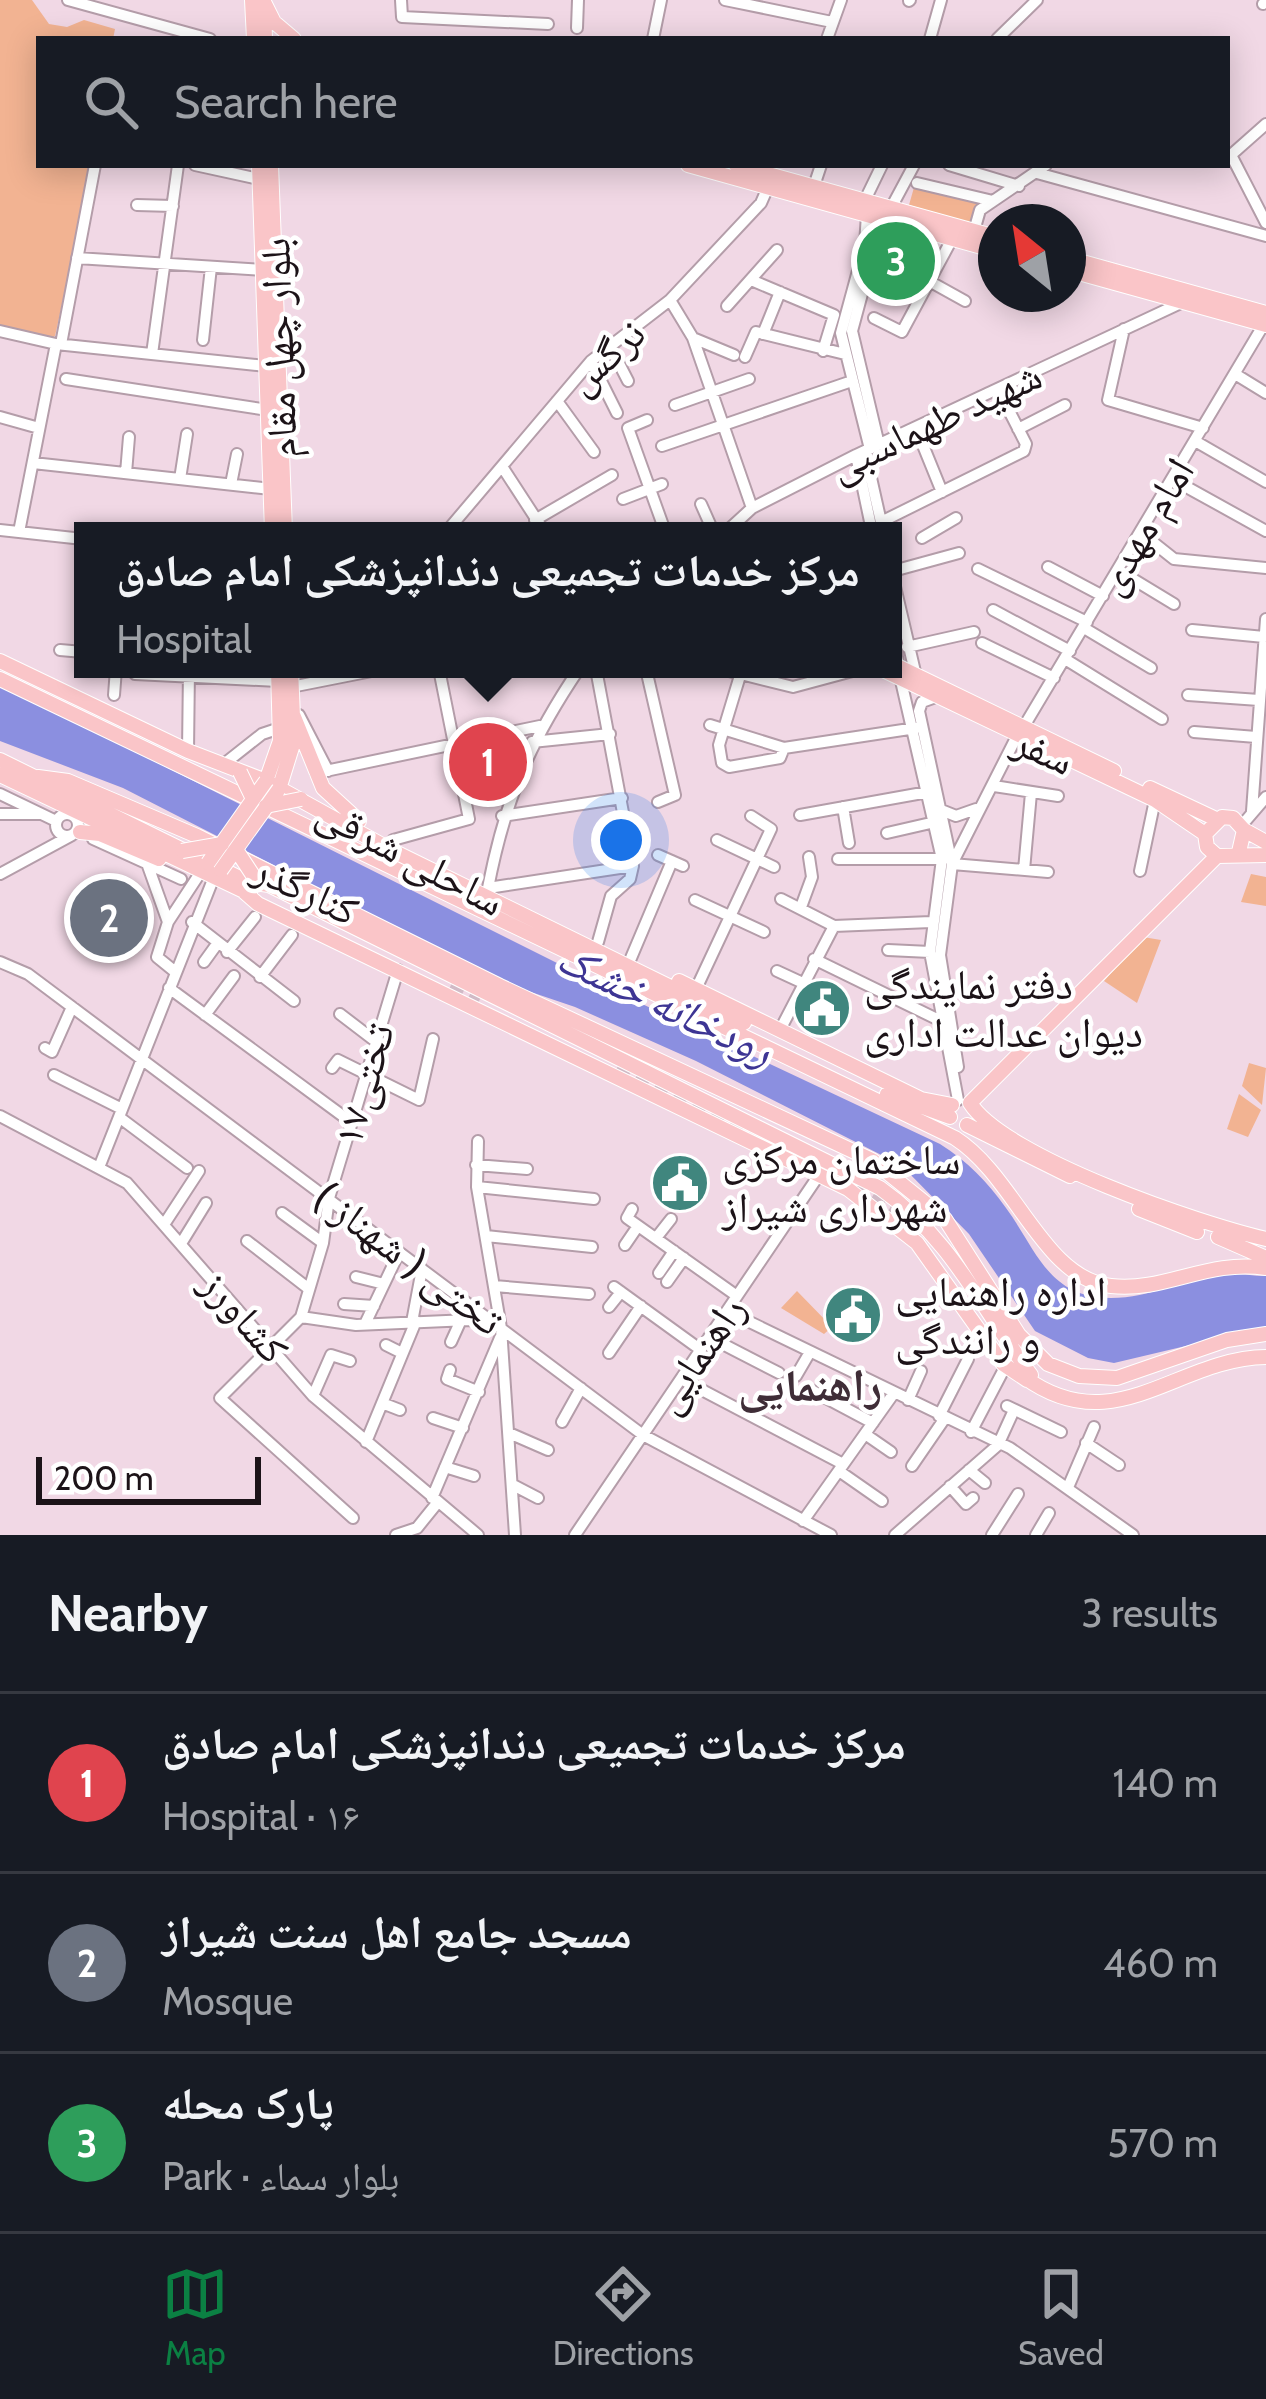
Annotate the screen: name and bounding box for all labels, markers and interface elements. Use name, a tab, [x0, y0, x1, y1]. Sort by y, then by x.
search box	[36, 36, 1230, 168]
icon: search	[78, 69, 144, 135]
text: Search here	[174, 75, 398, 129]
north arrow	[978, 204, 1086, 312]
pin: 3	[857, 216, 935, 306]
street label: بلوار چهل مقام	[248, 237, 311, 459]
street label: نرگس	[555, 307, 655, 405]
street label: شهید طهماسبی	[820, 348, 1050, 492]
street label: امام مهدی	[1083, 448, 1208, 606]
popup	[74, 522, 902, 678]
text: مرکز خدمات تجمیعی دندانپزشکی امام صادق	[116, 543, 860, 597]
text: Hospital	[116, 615, 252, 663]
street label: سفر	[1005, 713, 1082, 786]
pin: 1	[449, 717, 527, 807]
street label: ساحلی شرقی	[308, 785, 514, 927]
your location	[591, 810, 651, 870]
street label: کنارگذر	[244, 841, 367, 936]
pin: 2	[70, 873, 148, 963]
water label: رودخانه خشک	[549, 929, 783, 1077]
place label: دفتر نمایندگی دیوان عدالت اداری	[864, 958, 1143, 1058]
public building icon: دفتر نمایندگی دیوان عدالت اداری	[791, 977, 853, 1039]
street label: تختی۱۷	[321, 1017, 405, 1151]
place label: ساختمان مرکزی شهرداری شیراز	[721, 1133, 961, 1233]
public building icon: ساختمان مرکزی شهرداری شیراز	[649, 1152, 711, 1214]
street label: تختی ( شهناز )	[304, 1170, 514, 1346]
street label: کشاورز	[189, 1257, 300, 1374]
place label: اداره راهنمایی و رانندگی	[895, 1265, 1106, 1365]
public building icon: اداره راهنمایی و رانندگی	[822, 1284, 884, 1346]
street label: راهنمایی	[640, 1285, 756, 1423]
district label: راهنمایی	[738, 1358, 882, 1413]
scale bar	[36, 1451, 261, 1504]
text: 200 m	[54, 1458, 154, 1498]
text: Nearby	[48, 1582, 208, 1644]
text: 3 results	[1081, 1589, 1218, 1637]
text: مرکز خدمات تجمیعی دندانپزشکی امام صادق	[162, 1716, 906, 1770]
text: 1	[80, 1759, 94, 1807]
text: 140 m	[1113, 1759, 1218, 1807]
text: Hospital · ۱۶	[162, 1792, 360, 1840]
text: مسجد جامع اهل سنت شیراز	[162, 1905, 632, 1959]
text: 2	[77, 1939, 97, 1987]
text: 460 m	[1103, 1939, 1218, 1987]
text: Mosque	[162, 1977, 293, 2025]
text: پارک محله	[162, 2076, 334, 2130]
text: 3	[76, 2119, 98, 2167]
text: 570 m	[1107, 2119, 1218, 2167]
text: Park · بلوار سماء	[162, 2152, 399, 2200]
tab: Map	[162, 2261, 228, 2373]
tab: Directions	[553, 2261, 694, 2373]
tab: Saved	[1018, 2261, 1104, 2373]

